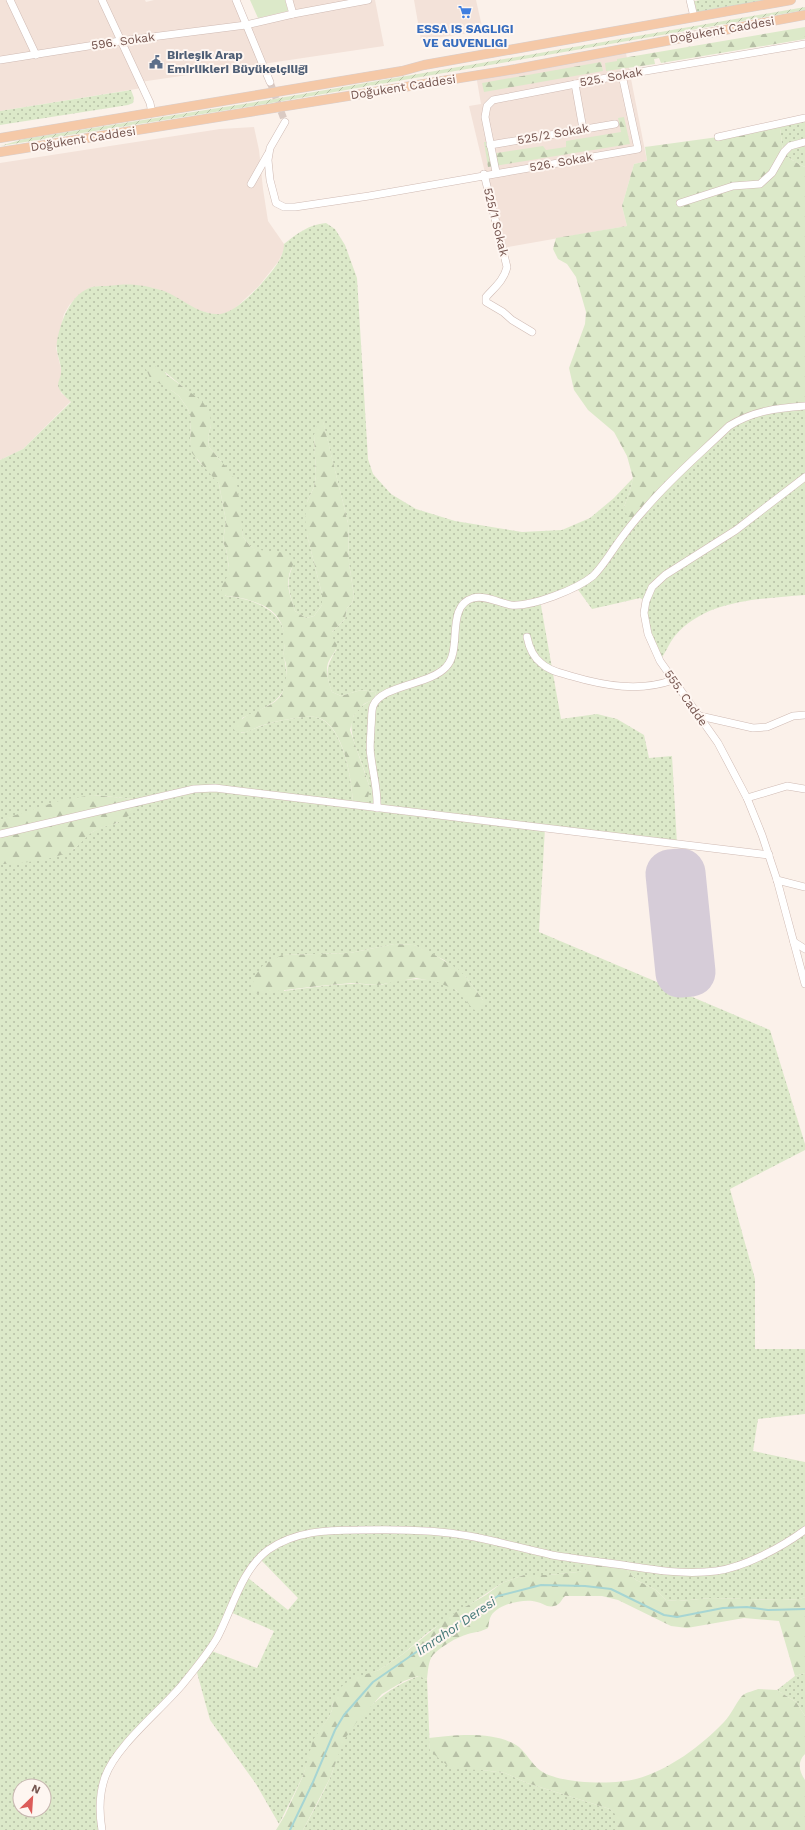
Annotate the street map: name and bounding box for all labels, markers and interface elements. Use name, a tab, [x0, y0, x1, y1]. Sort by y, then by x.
supermarket icon: ESSA IS SAGLIGI VE GUVENLIGI	[457, 4, 473, 20]
street label: Doğukent Caddesi	[669, 14, 775, 46]
place label: ESSA IS SAGLIGI VE GUVENLIGI	[416, 22, 514, 50]
street label: 596. Sokak	[90, 30, 156, 52]
place label: Birleşik Arap Emirlikleri Büyükelçiliği	[167, 48, 308, 76]
public building icon: Birleşik Arap Emirlikleri Büyükelçiliği	[148, 54, 164, 70]
street label: 525. Sokak	[579, 65, 644, 89]
street label: Doğukent Caddesi	[349, 72, 457, 102]
street label: 525/2 Sokak	[516, 121, 590, 147]
street label: Doğukent Caddesi	[29, 124, 137, 154]
street label: 526. Sokak	[528, 150, 594, 174]
street label: 525/1 Sokak	[481, 186, 511, 258]
street label: 555. Cadde	[662, 667, 710, 729]
water label: İmrahor Deresi	[414, 1594, 499, 1658]
north arrow	[12, 1778, 52, 1818]
text: N	[30, 1782, 42, 1797]

